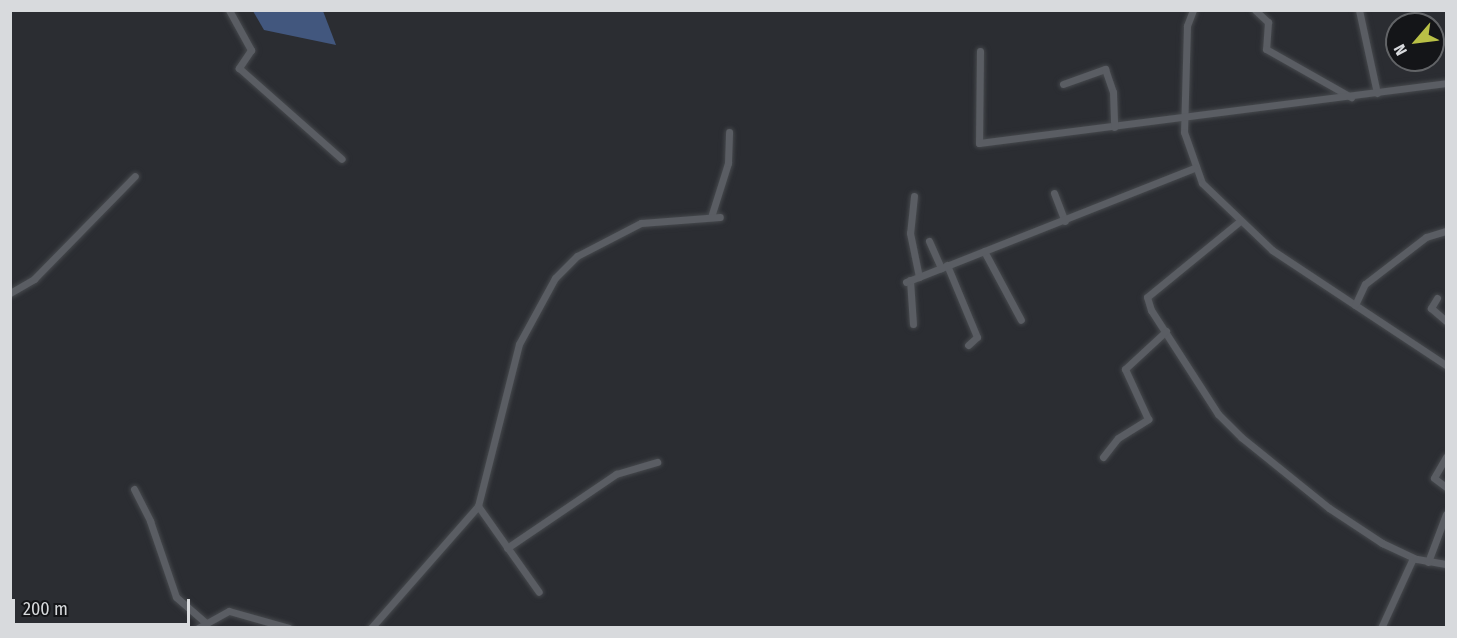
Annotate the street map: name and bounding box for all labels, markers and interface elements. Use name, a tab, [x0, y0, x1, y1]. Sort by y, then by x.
north arrow	[1385, 12, 1445, 72]
text: N	[1390, 41, 1411, 58]
scale bar	[15, 587, 194, 625]
text: 200 m	[23, 598, 68, 620]

